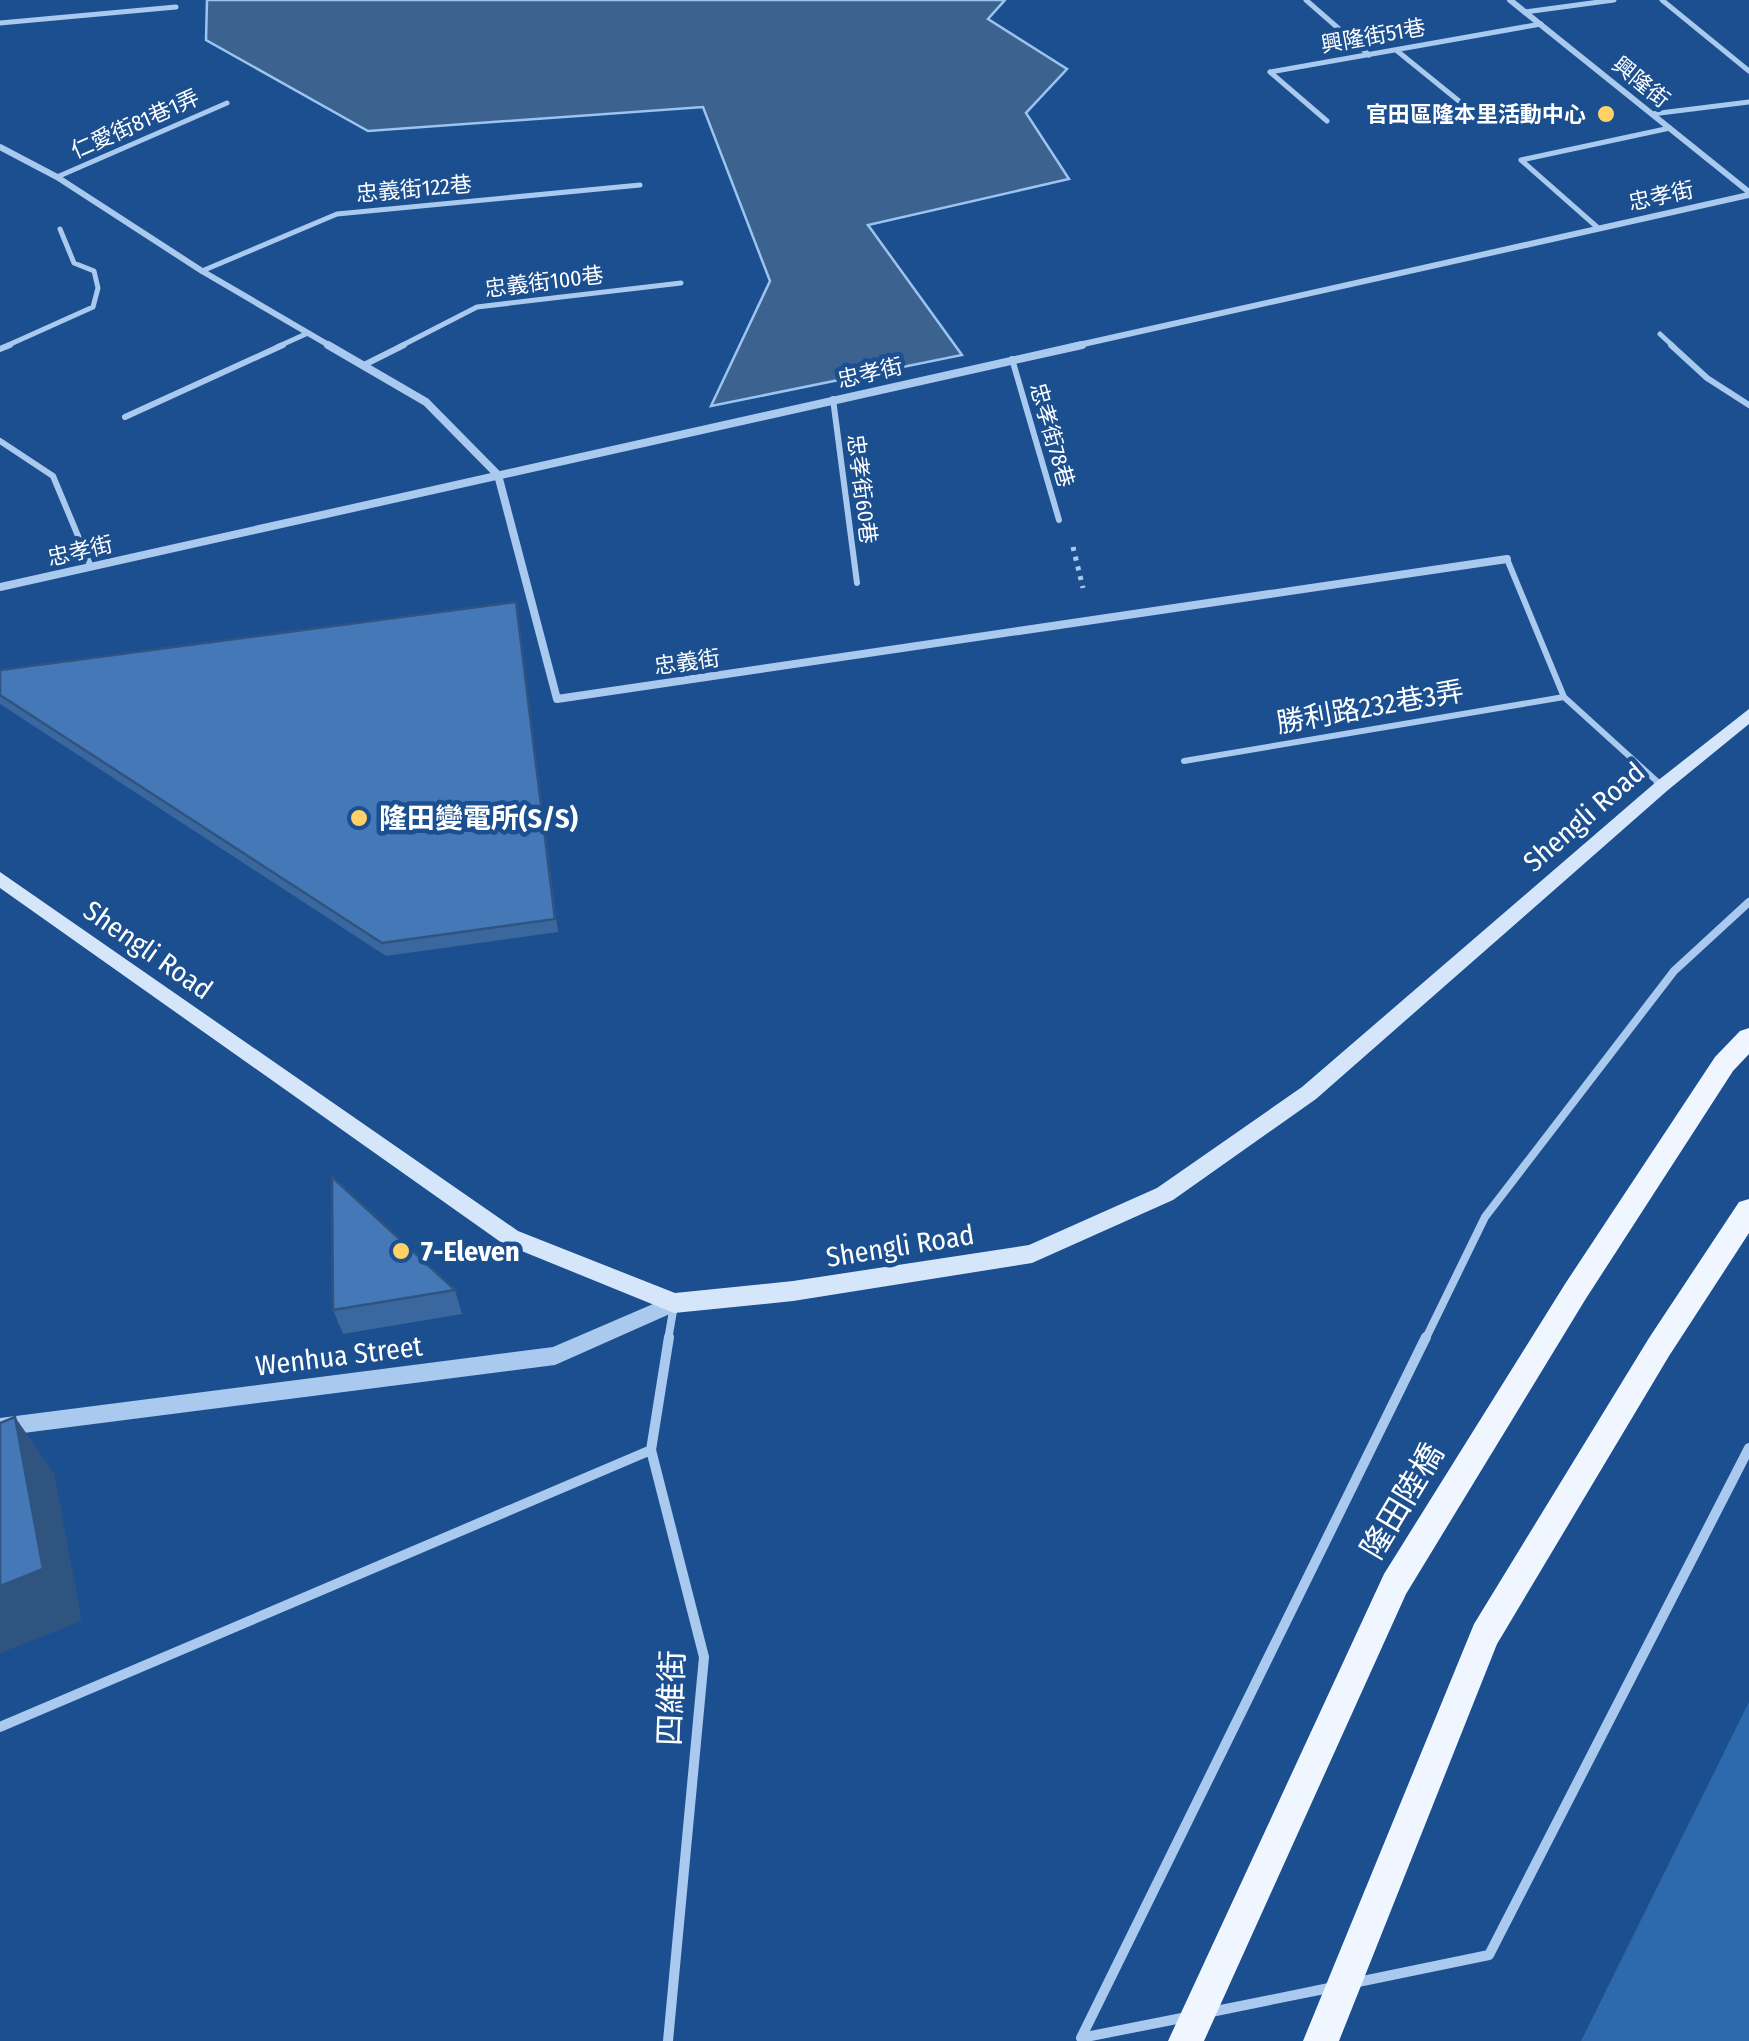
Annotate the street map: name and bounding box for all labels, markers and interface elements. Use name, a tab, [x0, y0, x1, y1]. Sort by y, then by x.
street label: 興隆街51巷	[1319, 14, 1427, 58]
street label: 興隆街	[1607, 51, 1675, 113]
street label: 仁愛街81巷1弄	[67, 84, 203, 164]
place label: 官田區隆本里活動中心	[1366, 101, 1586, 128]
marker: 官田區隆本里活動中心	[1595, 103, 1617, 125]
street label: 忠義街122巷	[355, 170, 473, 208]
street label: 忠孝街	[1626, 176, 1696, 216]
street label: 忠義街100巷	[483, 261, 605, 303]
street label: 忠孝街	[835, 352, 905, 394]
street label: 忠孝街78巷	[1024, 380, 1080, 490]
street label: 忠孝街60巷	[842, 433, 882, 545]
street label: 忠孝街	[45, 530, 115, 572]
street label: 忠義街	[652, 644, 722, 680]
street label: 勝利路232巷3弄	[1274, 674, 1466, 740]
street label: Shengli Road	[1517, 756, 1651, 878]
place label: 隆田變電所(S/S)	[379, 802, 579, 835]
marker: 隆田變電所(S/S)	[348, 807, 370, 829]
street label: Shengli Road	[77, 894, 219, 1006]
street label: Shengli Road	[824, 1218, 976, 1274]
place label: 7-Eleven	[421, 1235, 520, 1268]
marker: 7-Eleven	[390, 1240, 412, 1262]
street label: Wenhua Street	[254, 1329, 425, 1383]
street label: 隆田陸橋	[1353, 1436, 1451, 1566]
street label: 四維街	[650, 1649, 692, 1747]

